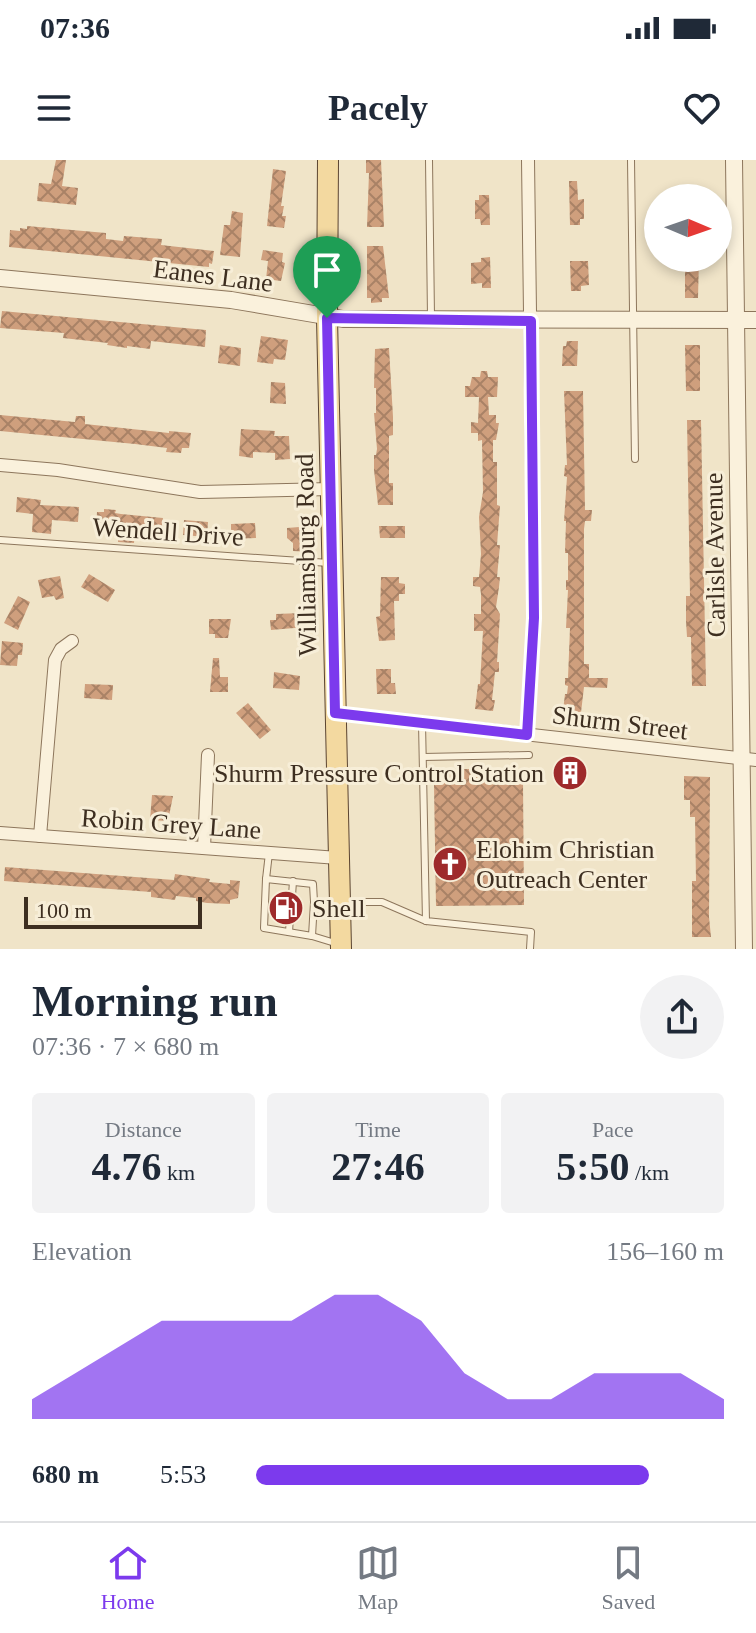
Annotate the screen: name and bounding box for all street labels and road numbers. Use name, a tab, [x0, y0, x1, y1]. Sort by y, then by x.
street label: Eanes Lane	[151, 254, 275, 298]
street label: Williamsburg Road	[290, 453, 322, 657]
street label: Carlisle Avenue	[699, 472, 731, 638]
street label: Wendell Drive	[91, 512, 245, 552]
street label: Shurm Street	[550, 700, 690, 746]
street label: Robin Grey Lane	[80, 803, 262, 845]

